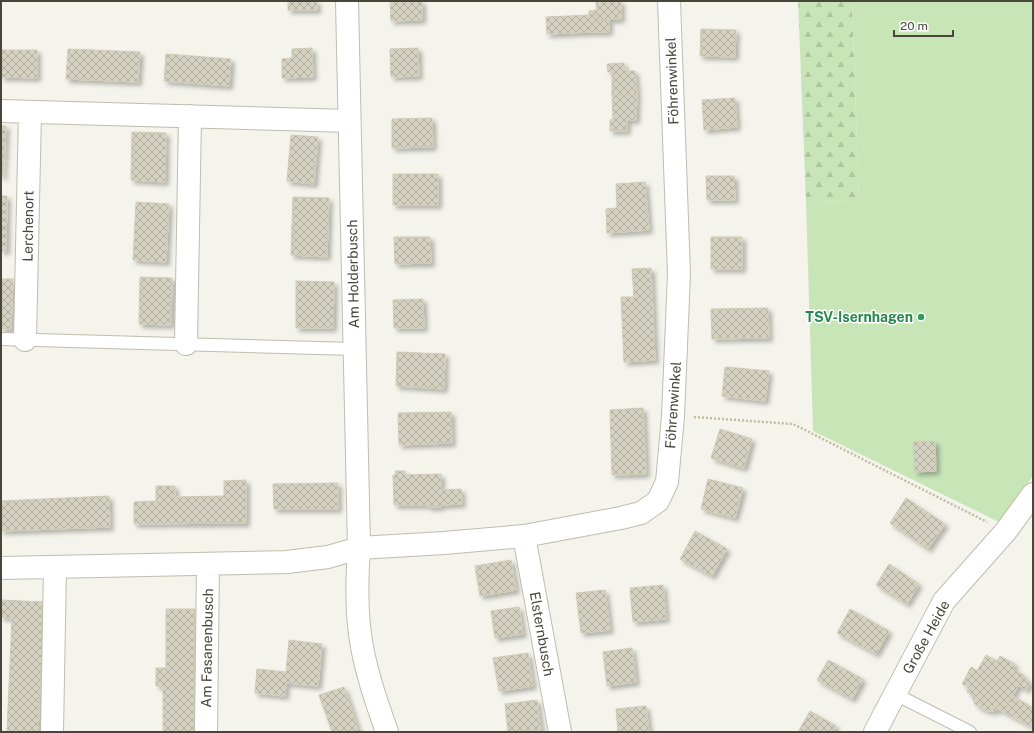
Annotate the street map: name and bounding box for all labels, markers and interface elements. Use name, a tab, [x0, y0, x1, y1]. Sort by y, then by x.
scale bar	[894, 12, 953, 38]
text: 20 m	[900, 19, 928, 33]
street label: Föhrenwinkel	[662, 37, 682, 125]
street label: Lerchenort	[19, 190, 37, 262]
street label: Am Holderbusch	[344, 219, 362, 329]
place label: TSV-Isernhagen	[805, 309, 913, 325]
marker: TSV-Isernhagen	[916, 312, 926, 322]
street label: Föhrenwinkel	[662, 361, 684, 449]
street label: Am Fasanenbusch	[198, 588, 216, 708]
street label: Elsternbusch	[527, 591, 557, 677]
street label: Große Heide	[899, 597, 953, 676]

